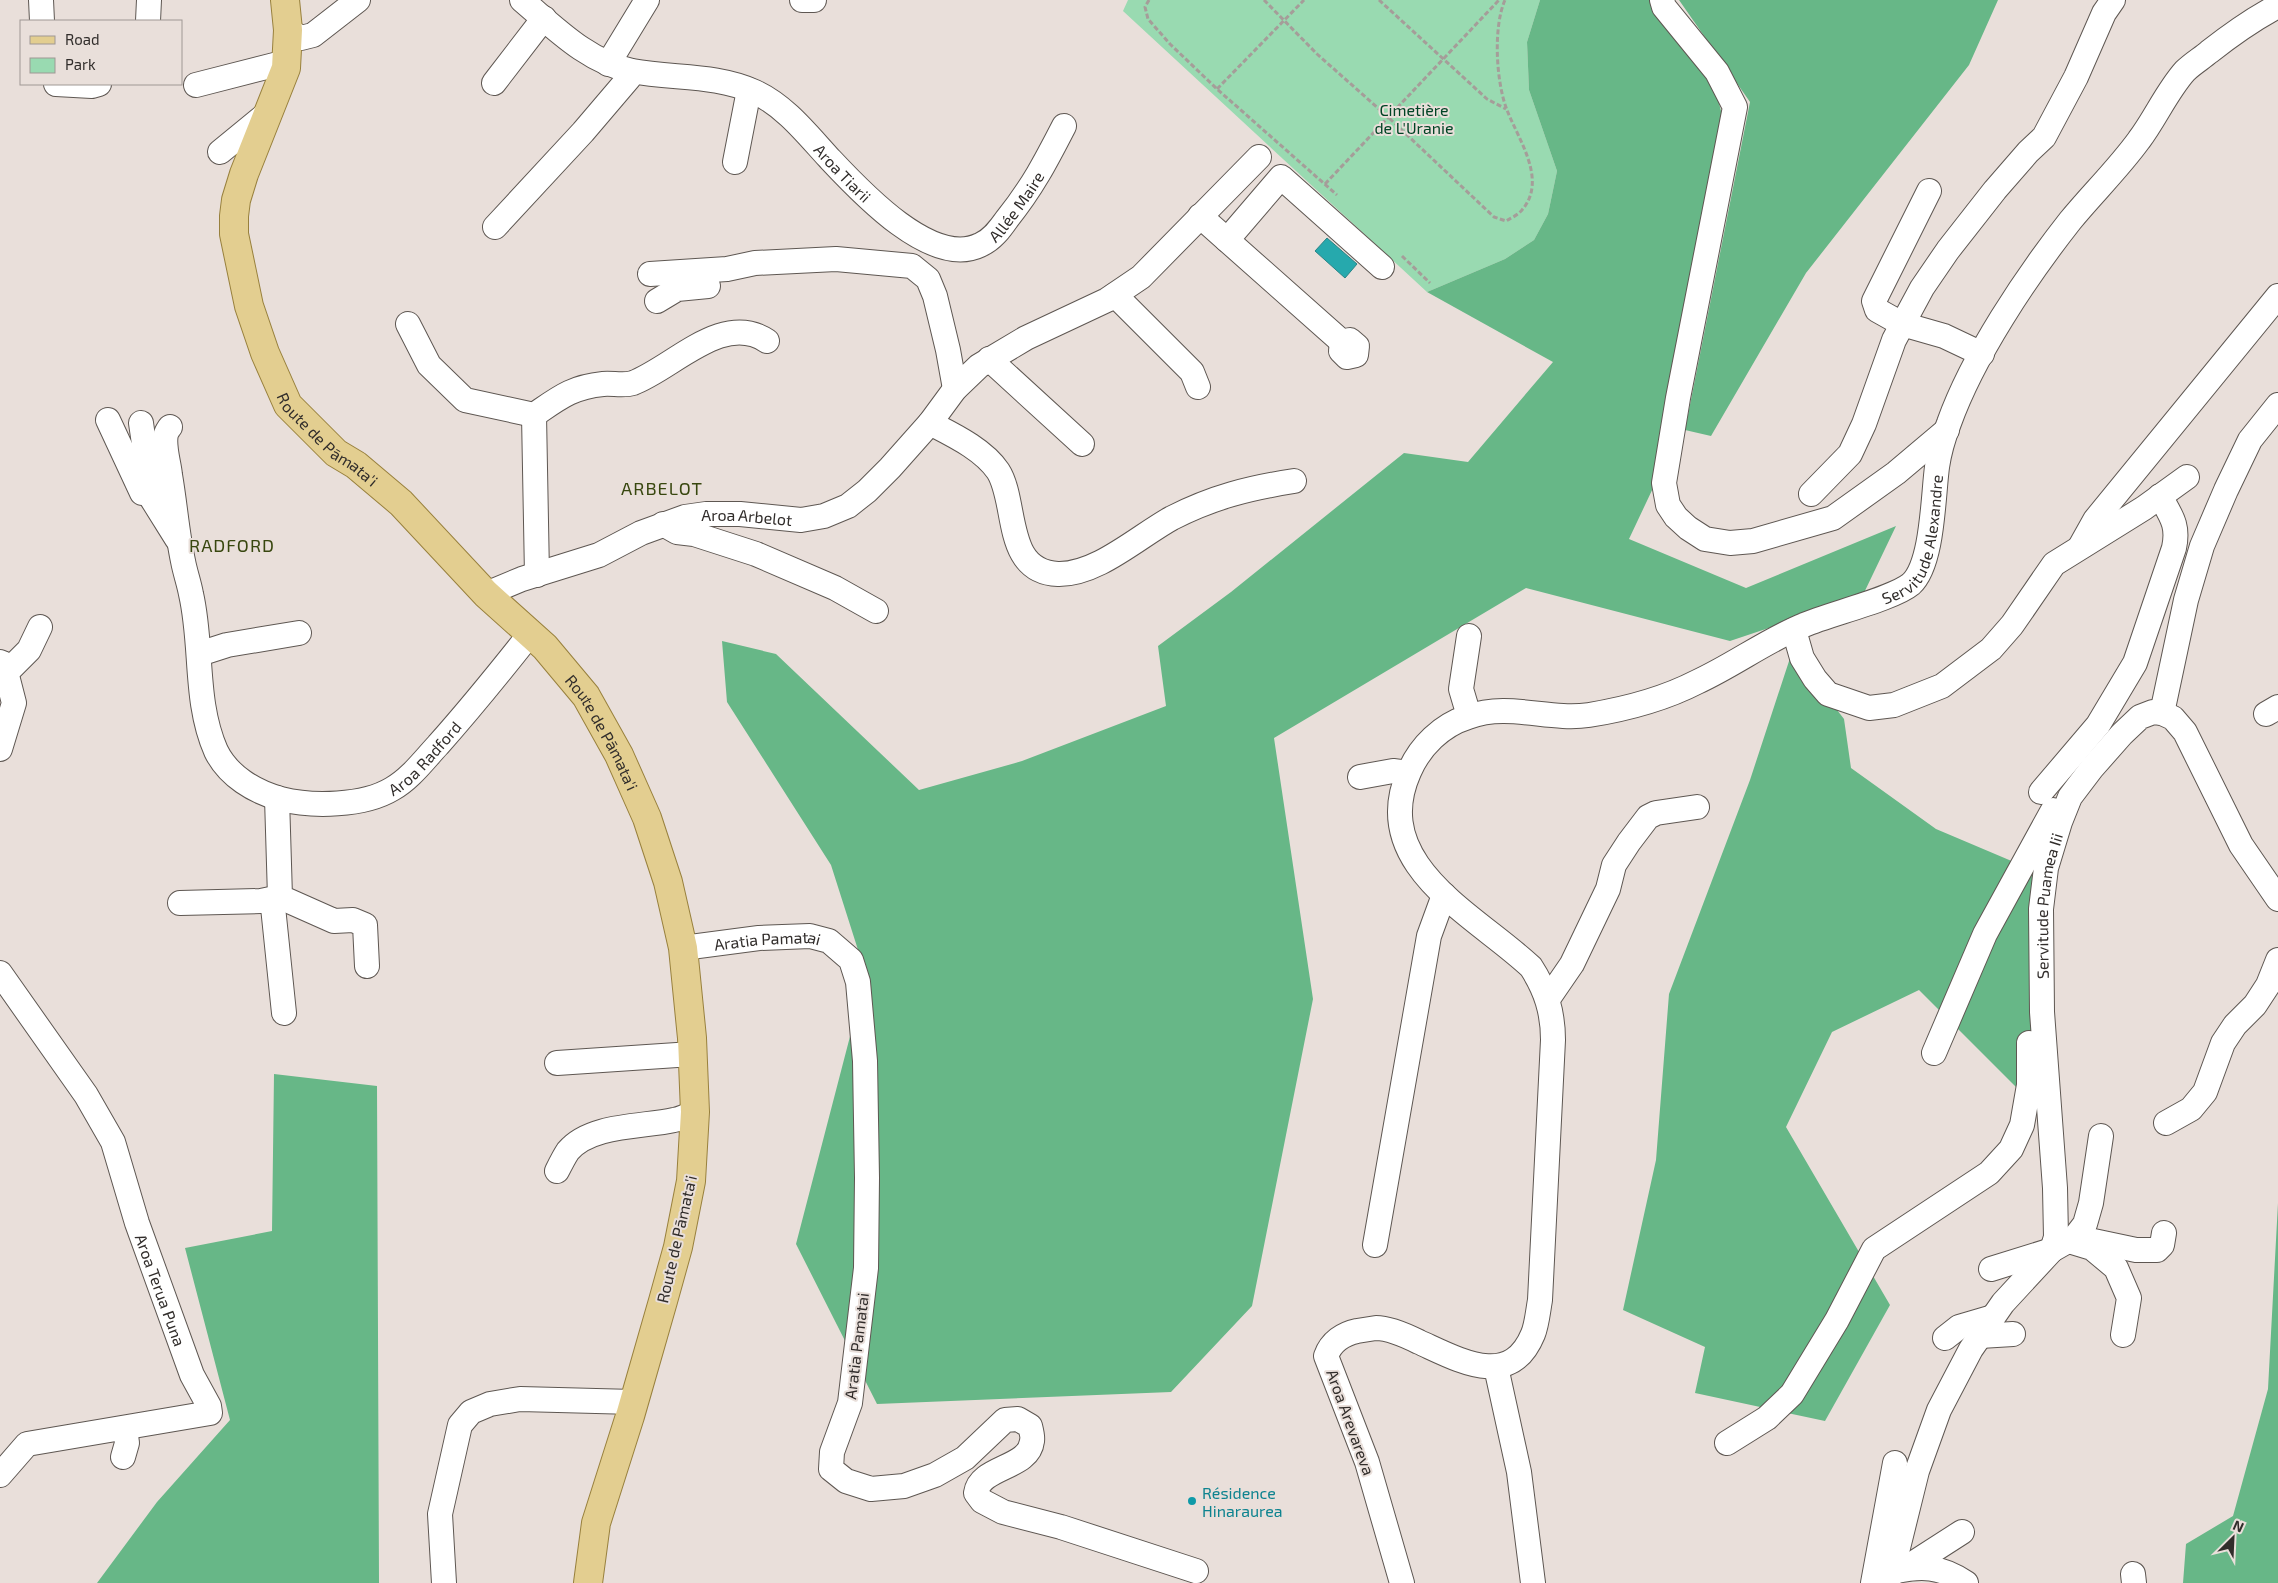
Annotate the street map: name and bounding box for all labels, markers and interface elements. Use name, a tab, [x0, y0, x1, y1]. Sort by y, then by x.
legend	[20, 20, 182, 85]
text: Road	[65, 30, 100, 48]
text: Park	[65, 55, 96, 73]
park label: Cimetière de L'Uranie	[1374, 100, 1454, 137]
street label: Aroa Tiarii	[811, 140, 876, 206]
street label: Allée Maire	[984, 168, 1047, 245]
street label: Route de Pāmata'i	[274, 389, 382, 489]
street label: Servitude Alexandre	[1879, 474, 1946, 607]
district label: ARBELOT	[621, 477, 703, 499]
street label: Aroa Arbelot	[701, 504, 793, 529]
district label: RADFORD	[189, 534, 275, 556]
street label: Route de Pāmata'i	[562, 670, 643, 793]
street label: Aroa Radford	[385, 717, 464, 799]
street label: Servitude Puamea Iii	[2032, 831, 2066, 979]
street label: Aratia Pamatai	[713, 926, 823, 953]
street label: Route de Pāmata'i	[652, 1173, 700, 1305]
street label: Aroa Terua Puna	[132, 1231, 190, 1349]
street label: Aratia Pamatai	[840, 1292, 872, 1400]
street label: Aroa Arevareva	[1323, 1367, 1379, 1477]
place label: Résidence Hinaraurea	[1202, 1483, 1283, 1520]
marker: Résidence Hinaraurea	[1186, 1495, 1198, 1507]
north arrow	[2208, 1513, 2258, 1563]
text: N	[2230, 1516, 2247, 1535]

